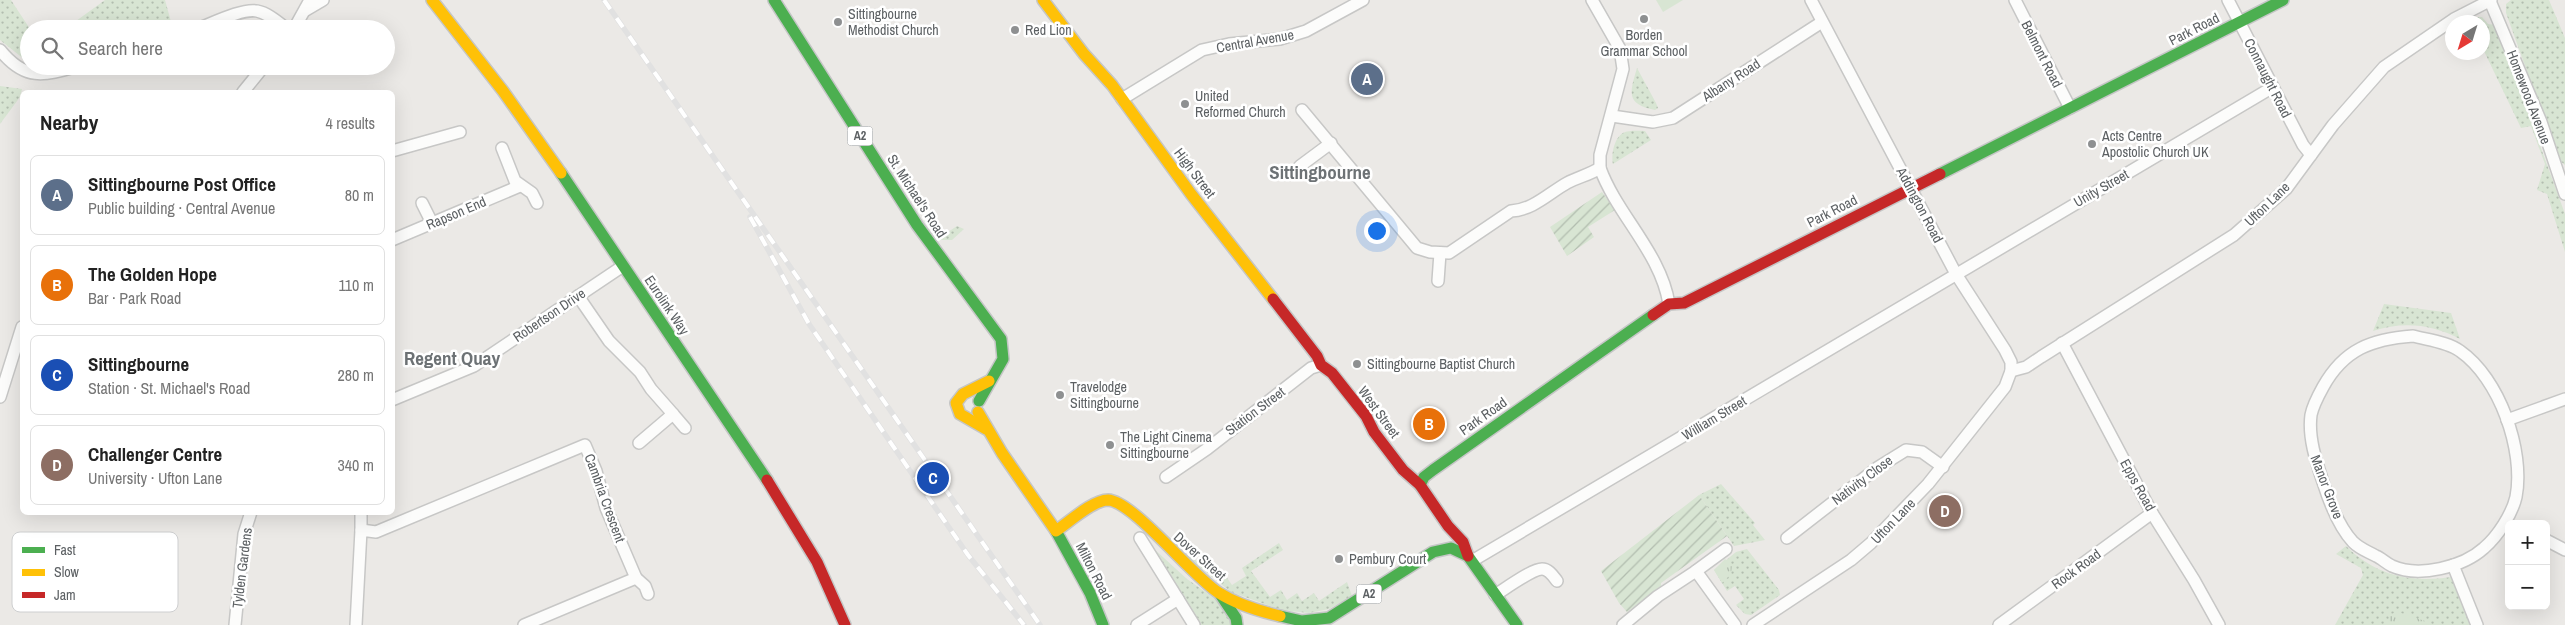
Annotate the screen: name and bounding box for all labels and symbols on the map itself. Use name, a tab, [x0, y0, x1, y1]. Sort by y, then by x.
place label: Sittingbourne Methodist Church	[848, 5, 939, 39]
street label: Park Road	[2166, 9, 2222, 49]
marker: Borden Grammar School	[1638, 13, 1650, 25]
north arrow	[2445, 15, 2490, 60]
marker: Sittingbourne Methodist Church	[832, 16, 844, 28]
street label: Belmont Road	[2017, 18, 2067, 90]
place label: Red Lion	[1025, 21, 1072, 39]
marker: Red Lion	[1009, 24, 1021, 36]
street label: Central Avenue	[1215, 25, 1295, 57]
place label: Borden Grammar School	[1601, 26, 1687, 60]
street label: Connaught Road	[2240, 35, 2296, 121]
street label: Homewood Avenue	[2503, 47, 2555, 147]
street label: Albany Road	[1698, 55, 1763, 106]
pin: A	[1351, 60, 1383, 98]
place label: United Reformed Church	[1195, 87, 1286, 121]
marker: United Reformed Church	[1179, 98, 1191, 110]
road number: A2	[848, 126, 872, 146]
place label: Acts Centre Apostolic Church UK	[2101, 127, 2209, 161]
marker: Acts Centre Apostolic Church UK	[2086, 138, 2098, 150]
street label: High Street	[1170, 144, 1220, 202]
street label: St. Michael's Road	[883, 151, 951, 241]
district label: Sittingbourne	[1269, 159, 1371, 185]
street label: Addington Road	[1892, 163, 1947, 246]
street label: Unity Street	[2070, 165, 2132, 211]
street label: Ufton Lane	[2241, 178, 2293, 230]
street label: Park Road	[1804, 191, 1860, 231]
street label: Rapson End	[423, 192, 489, 234]
your location	[1364, 218, 1390, 244]
street label: Eurolink Way	[641, 272, 694, 338]
street label: Robertson Drive	[509, 284, 589, 346]
district label: Regent Quay	[404, 345, 500, 371]
place label: Sittingbourne Baptist Church	[1367, 355, 1515, 373]
marker: Sittingbourne Baptist Church	[1351, 358, 1363, 370]
place label: Travelodge Sittingbourne	[1070, 378, 1139, 412]
street label: Station Street	[1222, 383, 1288, 439]
street label: West Street	[1354, 383, 1404, 441]
marker: Travelodge Sittingbourne	[1054, 389, 1066, 401]
street label: William Street	[1678, 392, 1750, 444]
street label: Park Road	[1456, 393, 1510, 439]
pin: B	[1413, 405, 1445, 443]
place label: The Light Cinema Sittingbourne	[1120, 428, 1213, 462]
marker: The Light Cinema Sittingbourne	[1104, 439, 1116, 451]
street label: Cambria Crescent	[581, 451, 629, 545]
street label: Nativity Close	[1828, 451, 1896, 509]
street label: Manor Grove	[2307, 452, 2347, 522]
street label: Epps Road	[2116, 456, 2160, 514]
pin: C	[917, 459, 949, 497]
pin: D	[1929, 492, 1961, 530]
street label: Ufton Lane	[1867, 495, 1919, 547]
street label: Tylden Gardens	[228, 526, 256, 609]
street label: Dover Street	[1170, 528, 1230, 584]
legend	[12, 532, 178, 612]
street label: Milton Road	[1072, 539, 1116, 603]
text: Fast	[54, 541, 76, 559]
street label: Rock Road	[2048, 545, 2104, 593]
place label: Pembury Court	[1349, 550, 1426, 568]
marker: Pembury Court	[1333, 553, 1345, 565]
text: Slow	[54, 563, 80, 581]
road number: A2	[1356, 584, 1382, 604]
text: Jam	[54, 586, 76, 604]

